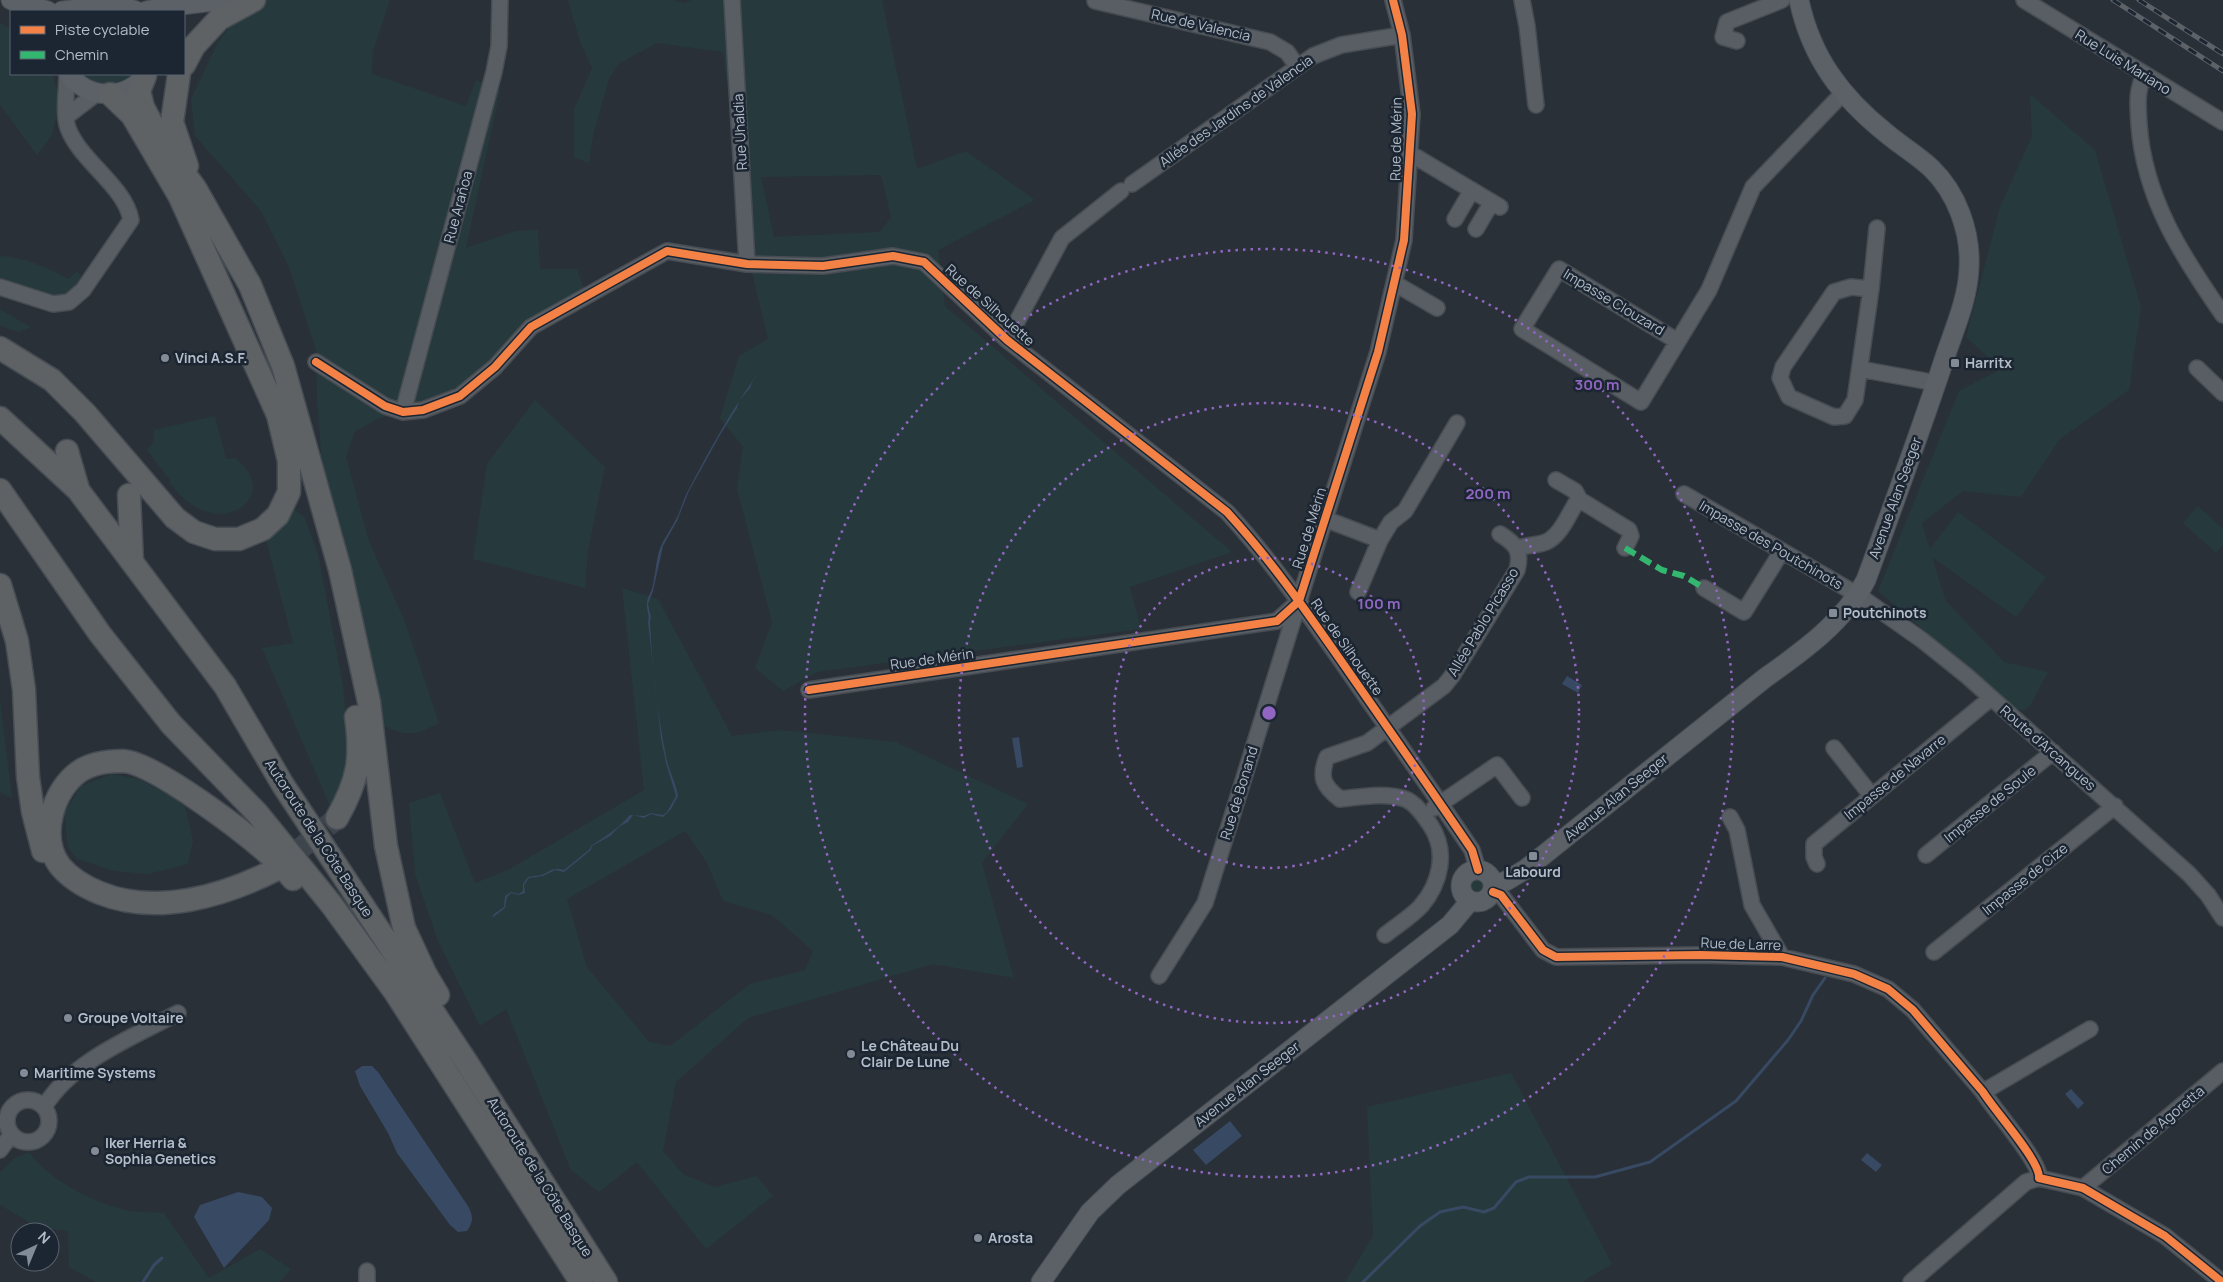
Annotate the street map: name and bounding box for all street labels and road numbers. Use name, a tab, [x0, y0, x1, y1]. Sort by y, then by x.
street label: Rue de Valencia	[1150, 4, 1253, 45]
street label: Rue Luis Mariano	[2072, 25, 2175, 99]
street label: Allée des Jardins de Valencia	[1155, 50, 1316, 171]
street label: Rue Uhaldia	[728, 93, 751, 171]
street label: Rue de Mérin	[1385, 97, 1406, 181]
street label: Rue Arañoa	[439, 169, 476, 245]
street label: Rue de Silhouette	[942, 259, 1039, 350]
street label: Impasse Clouzard	[1560, 264, 1668, 339]
street label: Avenue Alan Seeger	[1864, 434, 1925, 561]
street label: Rue de Mérin	[1287, 485, 1330, 571]
street label: Impasse des Poutchinots	[1696, 496, 1846, 593]
street label: Allée Pablo Picasso	[1443, 564, 1522, 679]
street label: Rue de Silhouette	[1307, 594, 1388, 699]
street label: Rue de Mérin	[889, 643, 975, 674]
street label: Route d'Arcangues	[1996, 701, 2100, 794]
street label: Impasse de Navarre	[1840, 730, 1950, 824]
street label: Rue de Bonand	[1215, 744, 1262, 842]
street label: Avenue Alan Seeger	[1560, 749, 1672, 844]
street label: Autoroute de la Côte Basque	[261, 755, 378, 920]
street label: Impasse de Soule	[1940, 761, 2040, 847]
street label: Impasse de Cize	[1978, 838, 2071, 919]
street label: Rue de Larre	[1700, 933, 1782, 954]
street label: Avenue Alan Seeger	[1190, 1037, 1303, 1131]
street label: Chemin de Agoretta	[2097, 1081, 2208, 1178]
street label: Autoroute de la Côte Basque	[483, 1093, 597, 1260]

